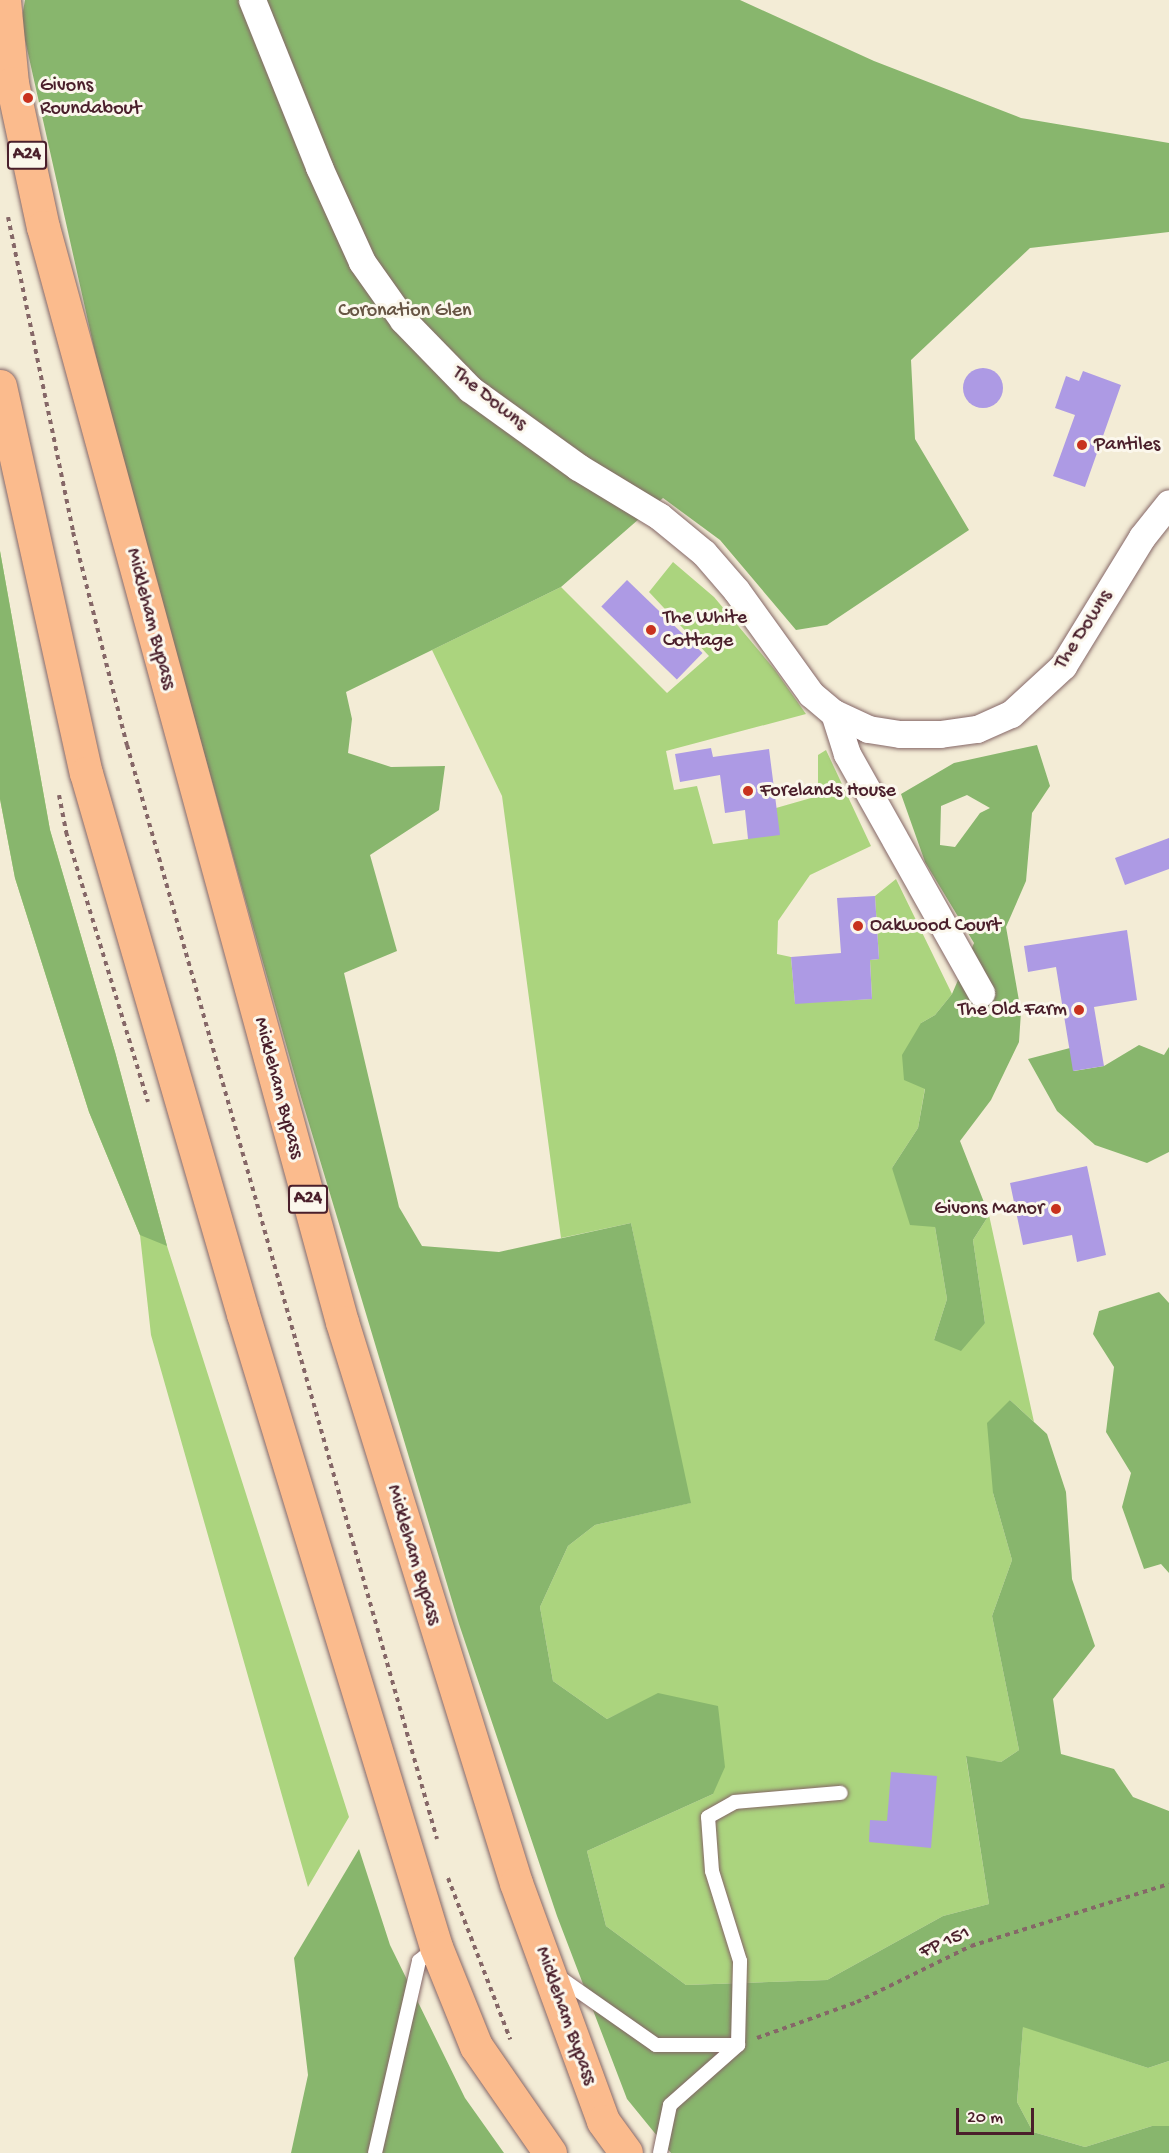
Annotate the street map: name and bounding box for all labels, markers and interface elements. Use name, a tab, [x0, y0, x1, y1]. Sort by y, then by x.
place label: Givons Roundabout	[40, 74, 141, 121]
marker: Givons Roundabout	[21, 91, 35, 105]
road number: A24	[6, 140, 48, 170]
park label: Coronation Glen	[338, 299, 472, 323]
street label: The Downs	[447, 362, 531, 436]
place label: Pantiles	[1094, 433, 1160, 457]
marker: Pantiles	[1075, 438, 1089, 452]
street label: Mickleham Bypass	[120, 546, 180, 692]
street label: The Downs	[1050, 586, 1118, 674]
place label: The White Cottage	[663, 606, 747, 653]
marker: The White Cottage	[644, 623, 658, 637]
place label: Forelands House	[760, 779, 896, 803]
marker: Forelands House	[741, 784, 755, 798]
place label: Oakwood Court	[870, 914, 1001, 938]
marker: Oakwood Court	[851, 919, 865, 933]
place label: The Old Farm	[958, 998, 1067, 1022]
marker: The Old Farm	[1072, 1003, 1086, 1017]
street label: Mickleham Bypass	[248, 1015, 308, 1161]
road number: A24	[287, 1184, 329, 1214]
place label: Givons Manor	[934, 1197, 1044, 1221]
marker: Givons Manor	[1049, 1202, 1063, 1216]
street label: Mickleham Bypass	[380, 1482, 446, 1628]
street label: FP 151	[916, 1921, 974, 1965]
street label: Mickleham Bypass	[529, 1944, 601, 2088]
scale bar	[959, 2096, 1037, 2134]
text: 20 m	[967, 2108, 1003, 2129]

